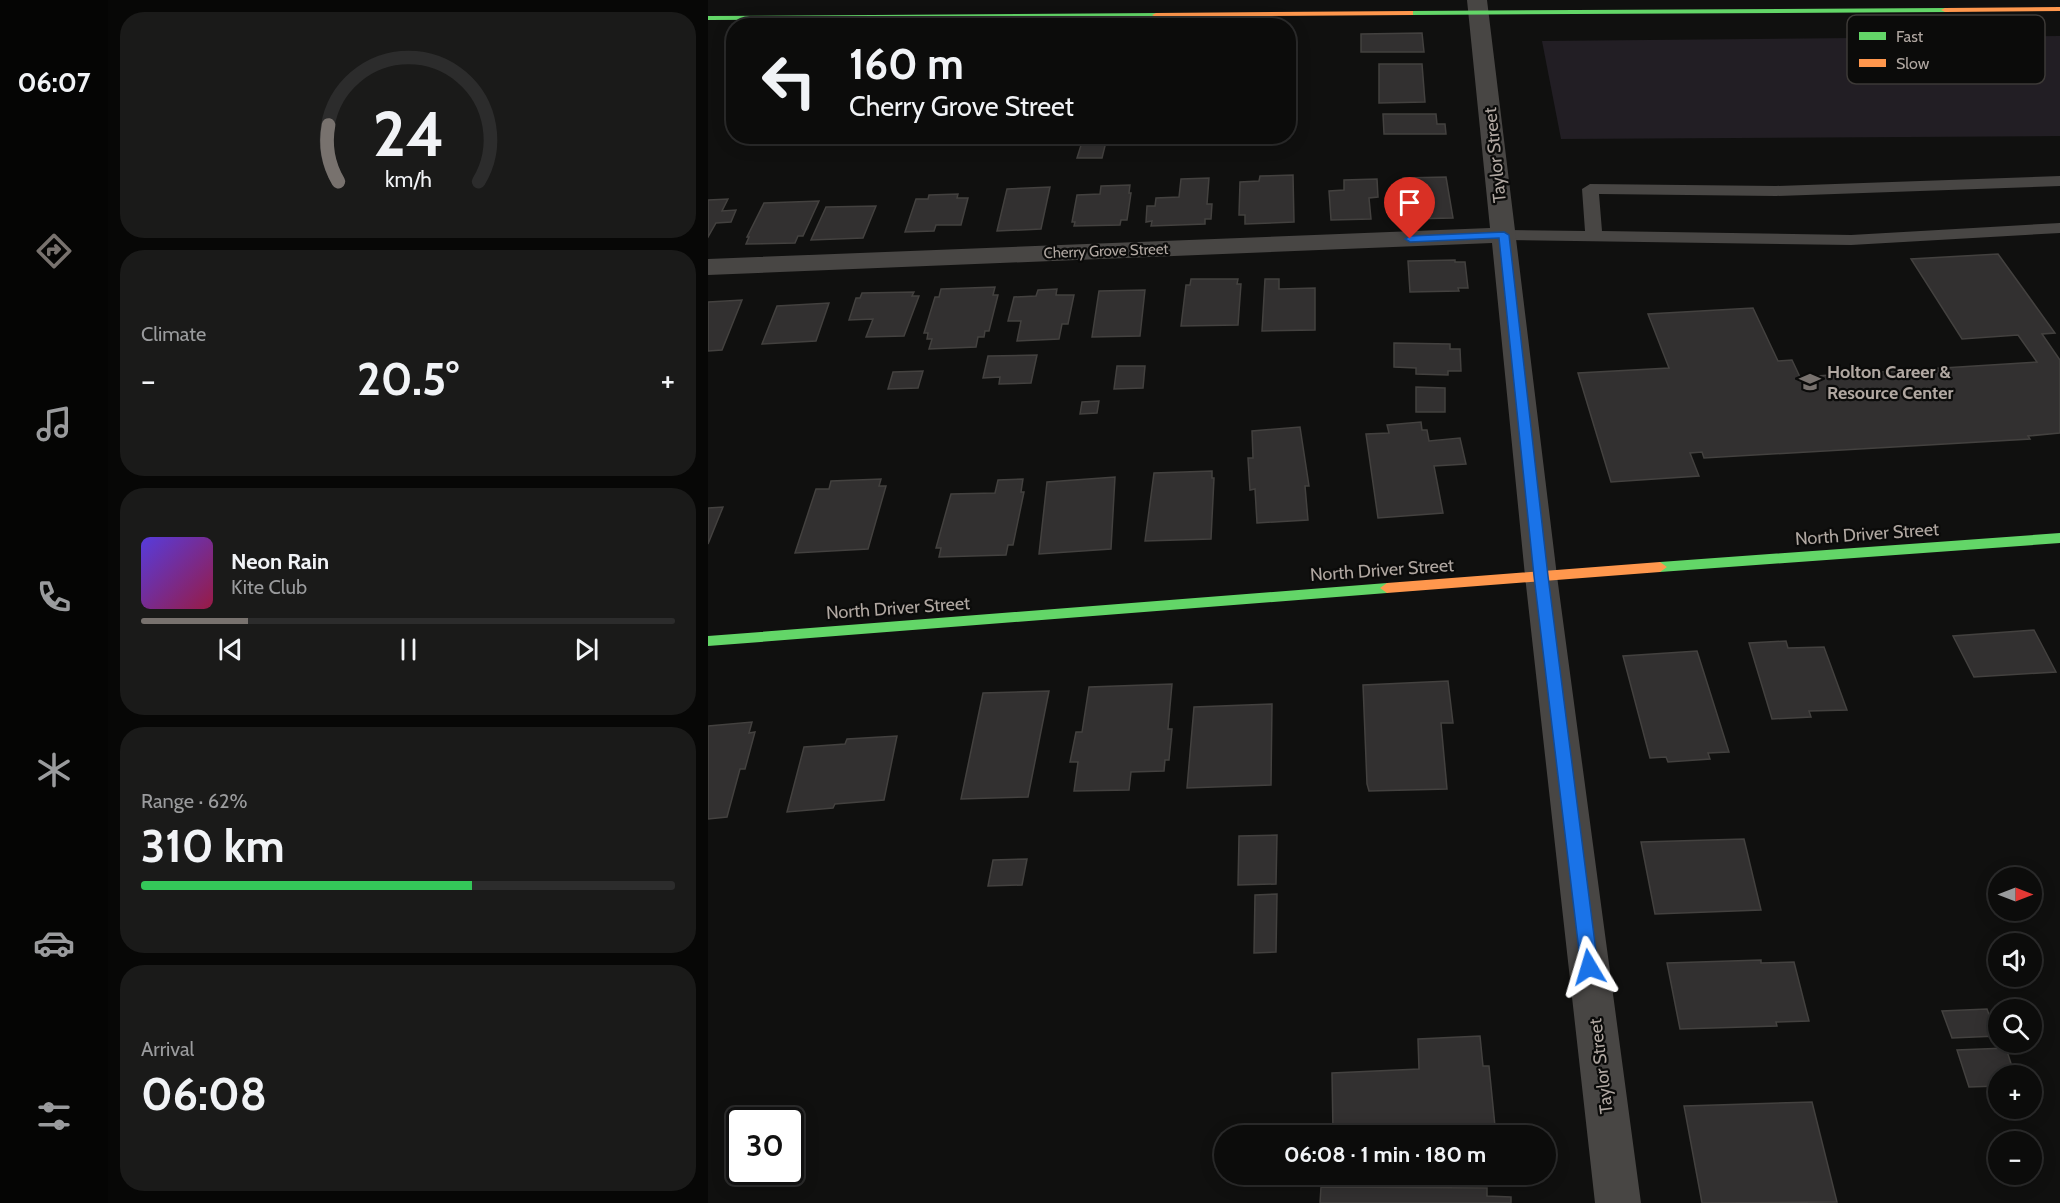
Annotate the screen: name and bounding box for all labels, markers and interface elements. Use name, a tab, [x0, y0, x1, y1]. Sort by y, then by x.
legend	[1847, 15, 2045, 84]
text: Fast	[1896, 27, 1924, 46]
text: 160 m	[849, 38, 964, 90]
icon: left	[750, 42, 828, 120]
text: Slow	[1896, 54, 1930, 73]
text: 06:07	[17, 66, 91, 99]
text: Cherry Grove Street	[849, 90, 1074, 123]
text: 24	[372, 96, 444, 172]
street label: Taylor Street	[1479, 106, 1511, 204]
text: km/h	[385, 166, 431, 192]
pin	[1384, 177, 1435, 239]
icon: arrive	[1393, 186, 1426, 219]
icon: directions	[33, 230, 75, 272]
street label: Cherry Grove Street	[1043, 240, 1169, 262]
text: Climate	[141, 322, 206, 346]
text: 20.5°	[357, 352, 459, 406]
text: −	[141, 360, 156, 400]
text: +	[660, 360, 675, 400]
place label: Holton Career & Resource Center	[1827, 361, 1954, 404]
school or university icon: Holton Career & Resource Center	[1798, 370, 1822, 394]
icon: music	[33, 403, 75, 445]
street label: North Driver Street	[1794, 518, 1940, 550]
text: Neon Rain	[231, 548, 329, 575]
street label: North Driver Street	[1309, 554, 1455, 586]
text: Kite Club	[231, 575, 307, 599]
icon: phone	[33, 576, 75, 618]
street label: North Driver Street	[825, 592, 971, 624]
icon: previous	[214, 633, 247, 666]
icon: pause	[392, 633, 425, 666]
icon: next	[570, 633, 603, 666]
icon: climate	[33, 749, 75, 791]
text: Range · 62%	[141, 789, 248, 813]
text: 310 km	[141, 819, 285, 873]
north arrow	[1988, 867, 2042, 921]
map controls	[1988, 867, 2042, 1185]
icon: car	[33, 922, 75, 964]
button: sound	[1988, 933, 2042, 987]
position arrow	[1557, 935, 1621, 999]
button: search	[1988, 999, 2042, 1053]
street label: Taylor Street	[1584, 1017, 1618, 1115]
text: Arrival	[141, 1037, 194, 1061]
button: +	[1988, 1065, 2042, 1119]
text: 06:08	[141, 1067, 267, 1121]
icon: filters	[33, 1095, 75, 1137]
speed limit sign: 30	[726, 1107, 804, 1185]
button: −	[1988, 1131, 2042, 1185]
text: 06:08 · 1 min · 180 m	[1284, 1141, 1486, 1168]

